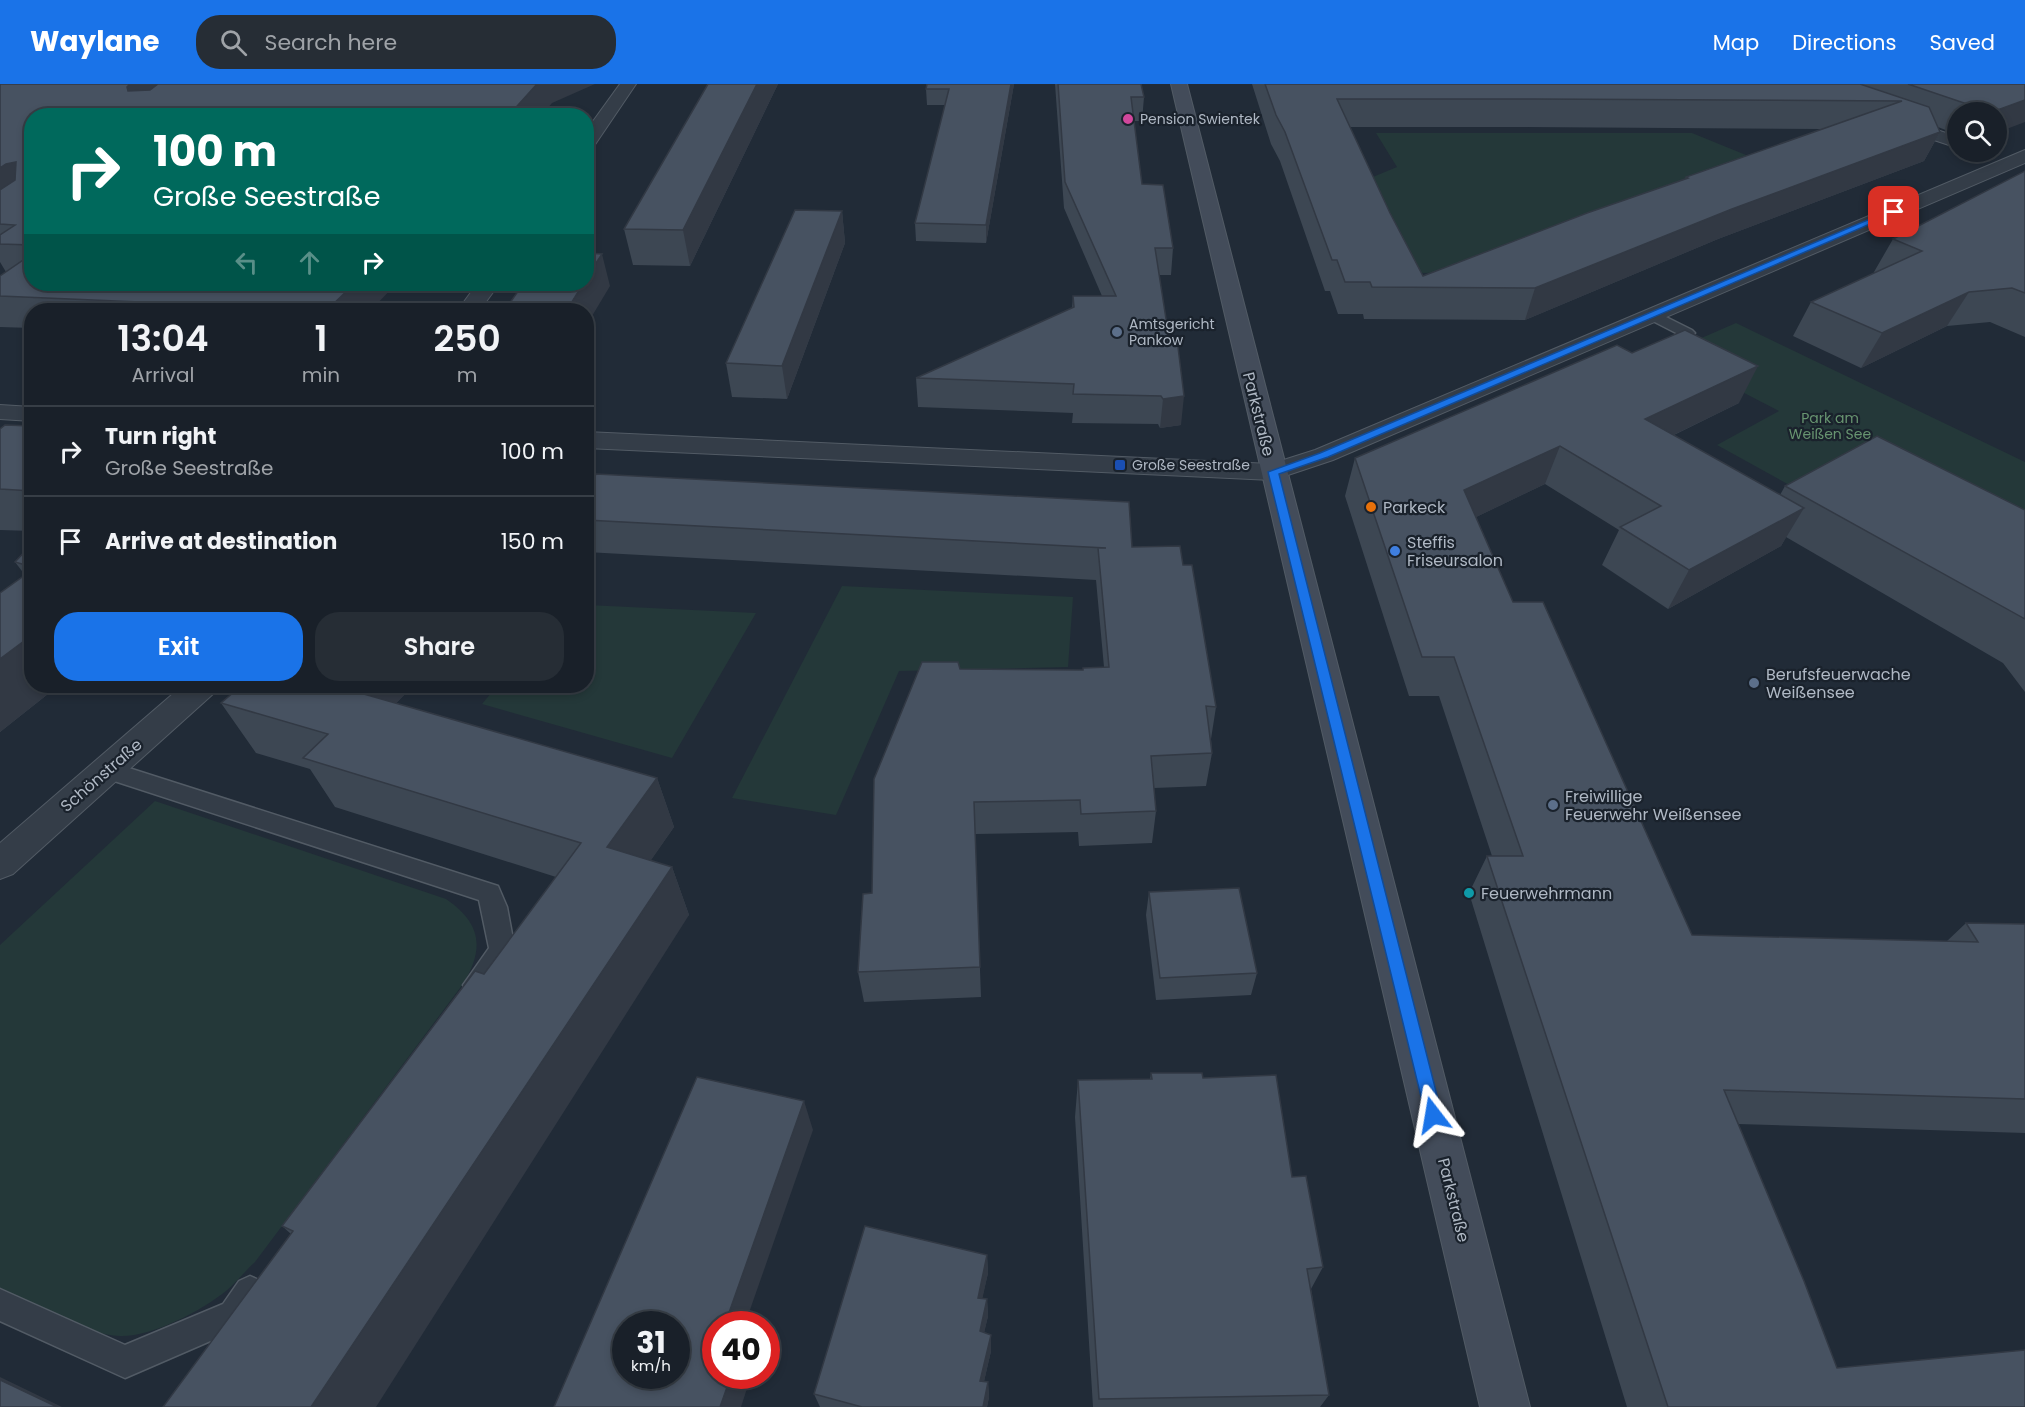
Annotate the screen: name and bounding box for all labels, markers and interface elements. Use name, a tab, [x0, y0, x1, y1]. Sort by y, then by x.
search box	[196, 15, 616, 69]
text: Waylane	[30, 22, 160, 61]
icon: search	[217, 26, 250, 59]
text: Search here	[265, 27, 397, 58]
text: Map	[1713, 28, 1759, 57]
text: Directions	[1792, 28, 1896, 57]
text: Saved	[1929, 28, 1995, 57]
map controls	[1947, 102, 2007, 162]
button: search	[1947, 102, 2007, 162]
place label: Pension Swientek	[1140, 109, 1261, 129]
marker: Pension Swientek	[1121, 112, 1135, 126]
text: 100 m	[153, 122, 277, 181]
icon: right	[54, 132, 132, 210]
text: Große Seestraße	[153, 178, 380, 215]
pin	[1868, 186, 1919, 237]
icon: arrive	[1877, 195, 1910, 228]
icon: left	[230, 246, 263, 279]
icon: ahead	[293, 246, 326, 279]
icon: right	[356, 246, 389, 279]
text: 13:04	[117, 313, 208, 364]
text: 1	[314, 313, 328, 364]
text: 250	[434, 313, 501, 364]
place label: Amtsgericht Pankow	[1129, 314, 1215, 350]
marker: Amtsgericht Pankow	[1110, 325, 1124, 339]
text: Arrival	[131, 361, 194, 389]
text: min	[302, 361, 340, 389]
text: m	[457, 361, 477, 389]
street label: Parkstraße	[1237, 370, 1280, 459]
park label: Park am Weißen See	[1789, 408, 1871, 444]
text: Turn right	[105, 421, 216, 452]
icon: right	[54, 435, 87, 468]
text: 100 m	[501, 436, 564, 467]
text: Große Seestraße	[105, 454, 273, 482]
place label: Große Seestraße	[1132, 455, 1250, 475]
marker: Große Seestraße	[1113, 458, 1127, 472]
place label: Parkeck	[1383, 496, 1446, 519]
marker: Parkeck	[1364, 500, 1378, 514]
icon: arrive	[54, 525, 87, 558]
text: Arrive at destination	[105, 526, 337, 557]
text: 150 m	[501, 526, 564, 557]
place label: Steffis Friseursalon	[1407, 531, 1503, 572]
marker: Steffis Friseursalon	[1388, 544, 1402, 558]
button: Exit	[54, 612, 303, 681]
button: Share	[315, 612, 564, 681]
place label: Berufsfeuerwache Weißensee	[1766, 663, 1911, 704]
marker: Berufsfeuerwache Weißensee	[1747, 676, 1761, 690]
street label: Schönstraße	[55, 733, 147, 817]
place label: Freiwillige Feuerwehr Weißensee	[1565, 785, 1741, 826]
marker: Freiwillige Feuerwehr Weißensee	[1546, 798, 1560, 812]
place label: Feuerwehrmann	[1481, 882, 1612, 905]
marker: Feuerwehrmann	[1462, 886, 1476, 900]
position arrow	[1401, 1083, 1465, 1147]
street label: Parkstraße	[1432, 1156, 1475, 1245]
speed limit sign: 40	[702, 1311, 780, 1389]
text: 31	[636, 1321, 666, 1364]
text: km/h	[631, 1355, 671, 1376]

